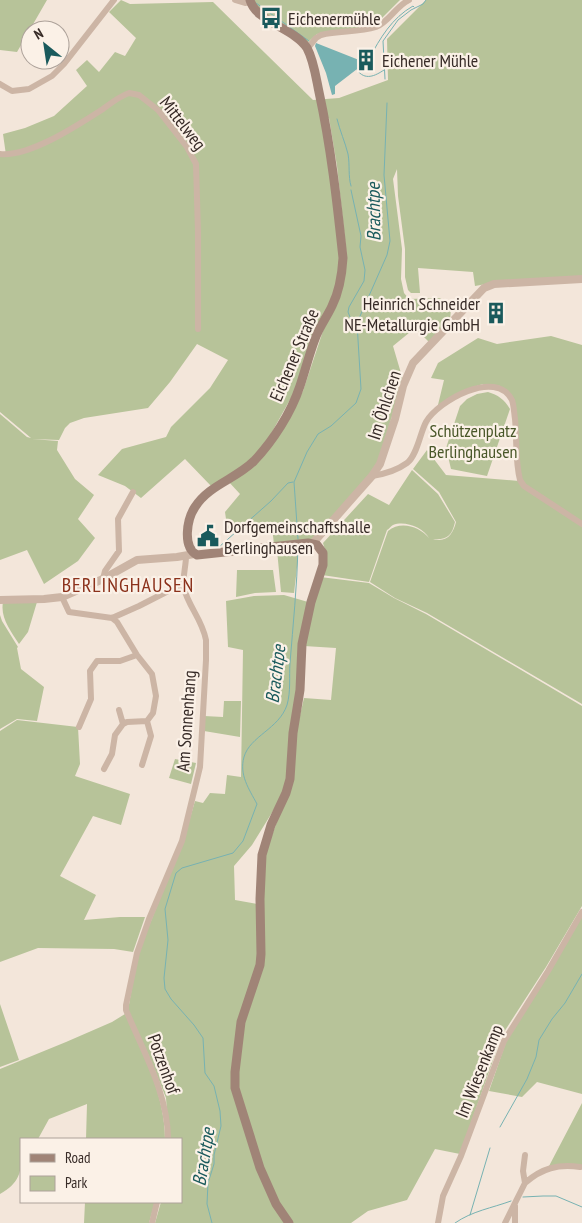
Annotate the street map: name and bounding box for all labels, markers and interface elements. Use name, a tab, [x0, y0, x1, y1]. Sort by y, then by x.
bus stop icon: Eichenermühle	[258, 5, 284, 31]
place label: Eichenermühle	[288, 7, 381, 30]
north arrow	[20, 20, 70, 70]
text: N	[31, 24, 46, 43]
building icon: Eichener Mühle	[353, 47, 379, 73]
place label: Eichener Mühle	[382, 49, 478, 72]
street label: Mittelweg	[155, 91, 211, 155]
water label: Brachtpe	[360, 182, 386, 241]
place label: Heinrich Schneider NE-Metallurgie GmbH	[344, 292, 480, 336]
building icon: Heinrich Schneider NE-Metallurgie GmbH	[483, 300, 509, 326]
street label: Eichener Straße	[264, 305, 324, 405]
street label: Im Öhlchen	[362, 367, 406, 443]
park label: Schützenplatz Berlinghausen	[429, 419, 517, 463]
place label: Dorfgemeinschaftshalle Berlinghausen	[224, 515, 371, 559]
public building icon: Dorfgemeinschaftshalle Berlinghausen	[195, 523, 221, 549]
district label: BERLINGHAUSEN	[62, 572, 194, 598]
water label: Brachtpe	[260, 643, 291, 704]
street label: Am Sonnenhang	[171, 670, 201, 772]
street label: Im Wiesenkamp	[450, 1021, 508, 1121]
street label: Potzenhof	[143, 1031, 186, 1098]
water label: Brachtpe	[187, 1125, 220, 1188]
legend	[20, 1138, 182, 1203]
text: Road	[65, 1148, 91, 1167]
text: Park	[65, 1173, 87, 1192]

